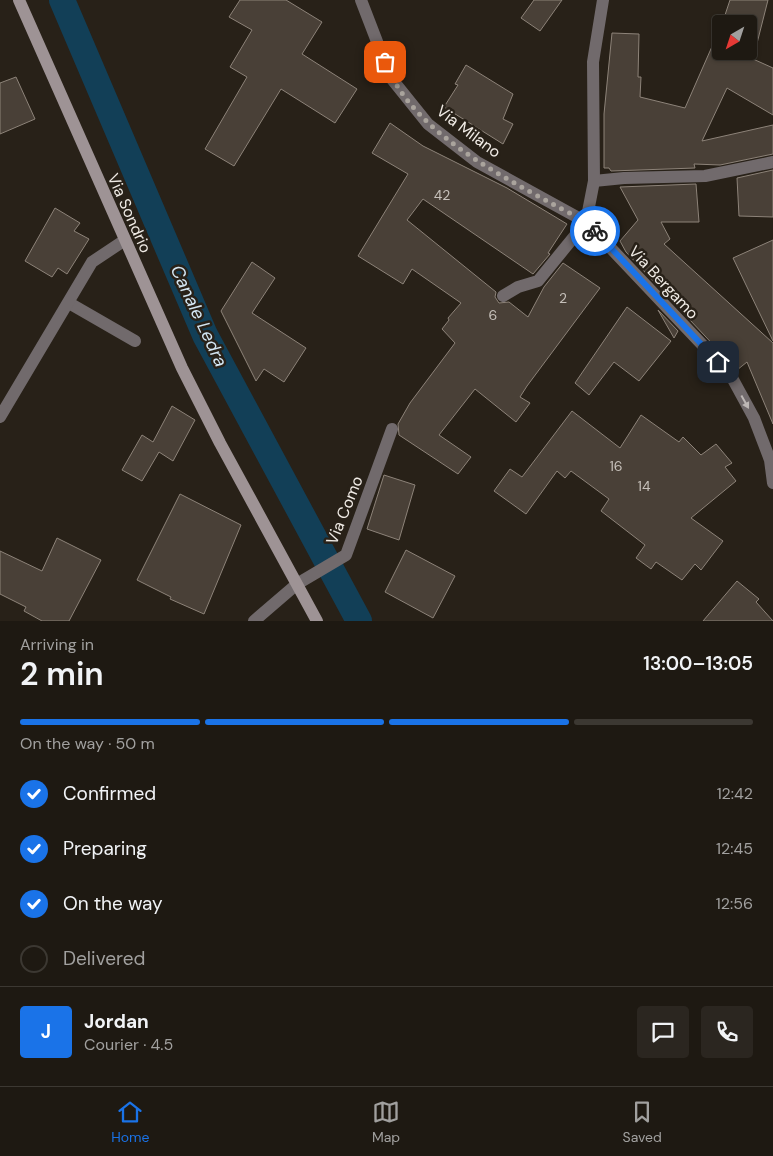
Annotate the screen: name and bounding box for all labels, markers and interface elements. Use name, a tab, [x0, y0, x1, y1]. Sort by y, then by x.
north arrow	[712, 15, 758, 60]
map controls	[712, 15, 757, 60]
pin	[364, 41, 406, 83]
icon: bag	[371, 48, 399, 76]
street label: Via Milano	[432, 100, 505, 163]
street label: Via Sondrio	[103, 170, 156, 256]
house number: 42	[434, 186, 450, 204]
courier	[570, 206, 620, 256]
icon: bike	[581, 217, 609, 245]
street label: Via Bergamo	[624, 241, 703, 324]
water label: Canale Ledra	[165, 261, 233, 371]
house number: 2	[559, 289, 567, 307]
house number: 6	[489, 306, 497, 324]
pin	[697, 341, 739, 383]
icon: home	[704, 348, 732, 376]
one-way arrow	[741, 396, 750, 409]
house number: 16	[609, 457, 623, 475]
street label: Via Como	[321, 473, 368, 548]
house number: 14	[638, 477, 651, 495]
text: Arriving in	[20, 634, 94, 655]
text: 13:00–13:05	[643, 651, 753, 676]
text: 2 min	[20, 653, 104, 695]
text: On the way · 50 m	[20, 733, 155, 754]
icon: check	[20, 780, 48, 808]
text: Confirmed	[63, 781, 156, 806]
text: 12:42	[717, 783, 753, 804]
icon: check	[20, 835, 48, 863]
text: Preparing	[63, 836, 147, 861]
text: 12:45	[716, 838, 753, 859]
icon: check	[20, 890, 48, 918]
text: On the way	[63, 891, 163, 916]
text: 12:56	[716, 893, 753, 914]
text: Delivered	[63, 946, 145, 971]
button: chat	[637, 1006, 689, 1058]
button: phone	[701, 1006, 753, 1058]
text: Jordan	[84, 1009, 149, 1034]
text: J	[41, 1019, 51, 1044]
text: Courier · 4.5	[84, 1034, 173, 1055]
tab: Home	[111, 1098, 149, 1146]
tab: Map	[372, 1098, 400, 1146]
tab: Saved	[623, 1098, 662, 1146]

